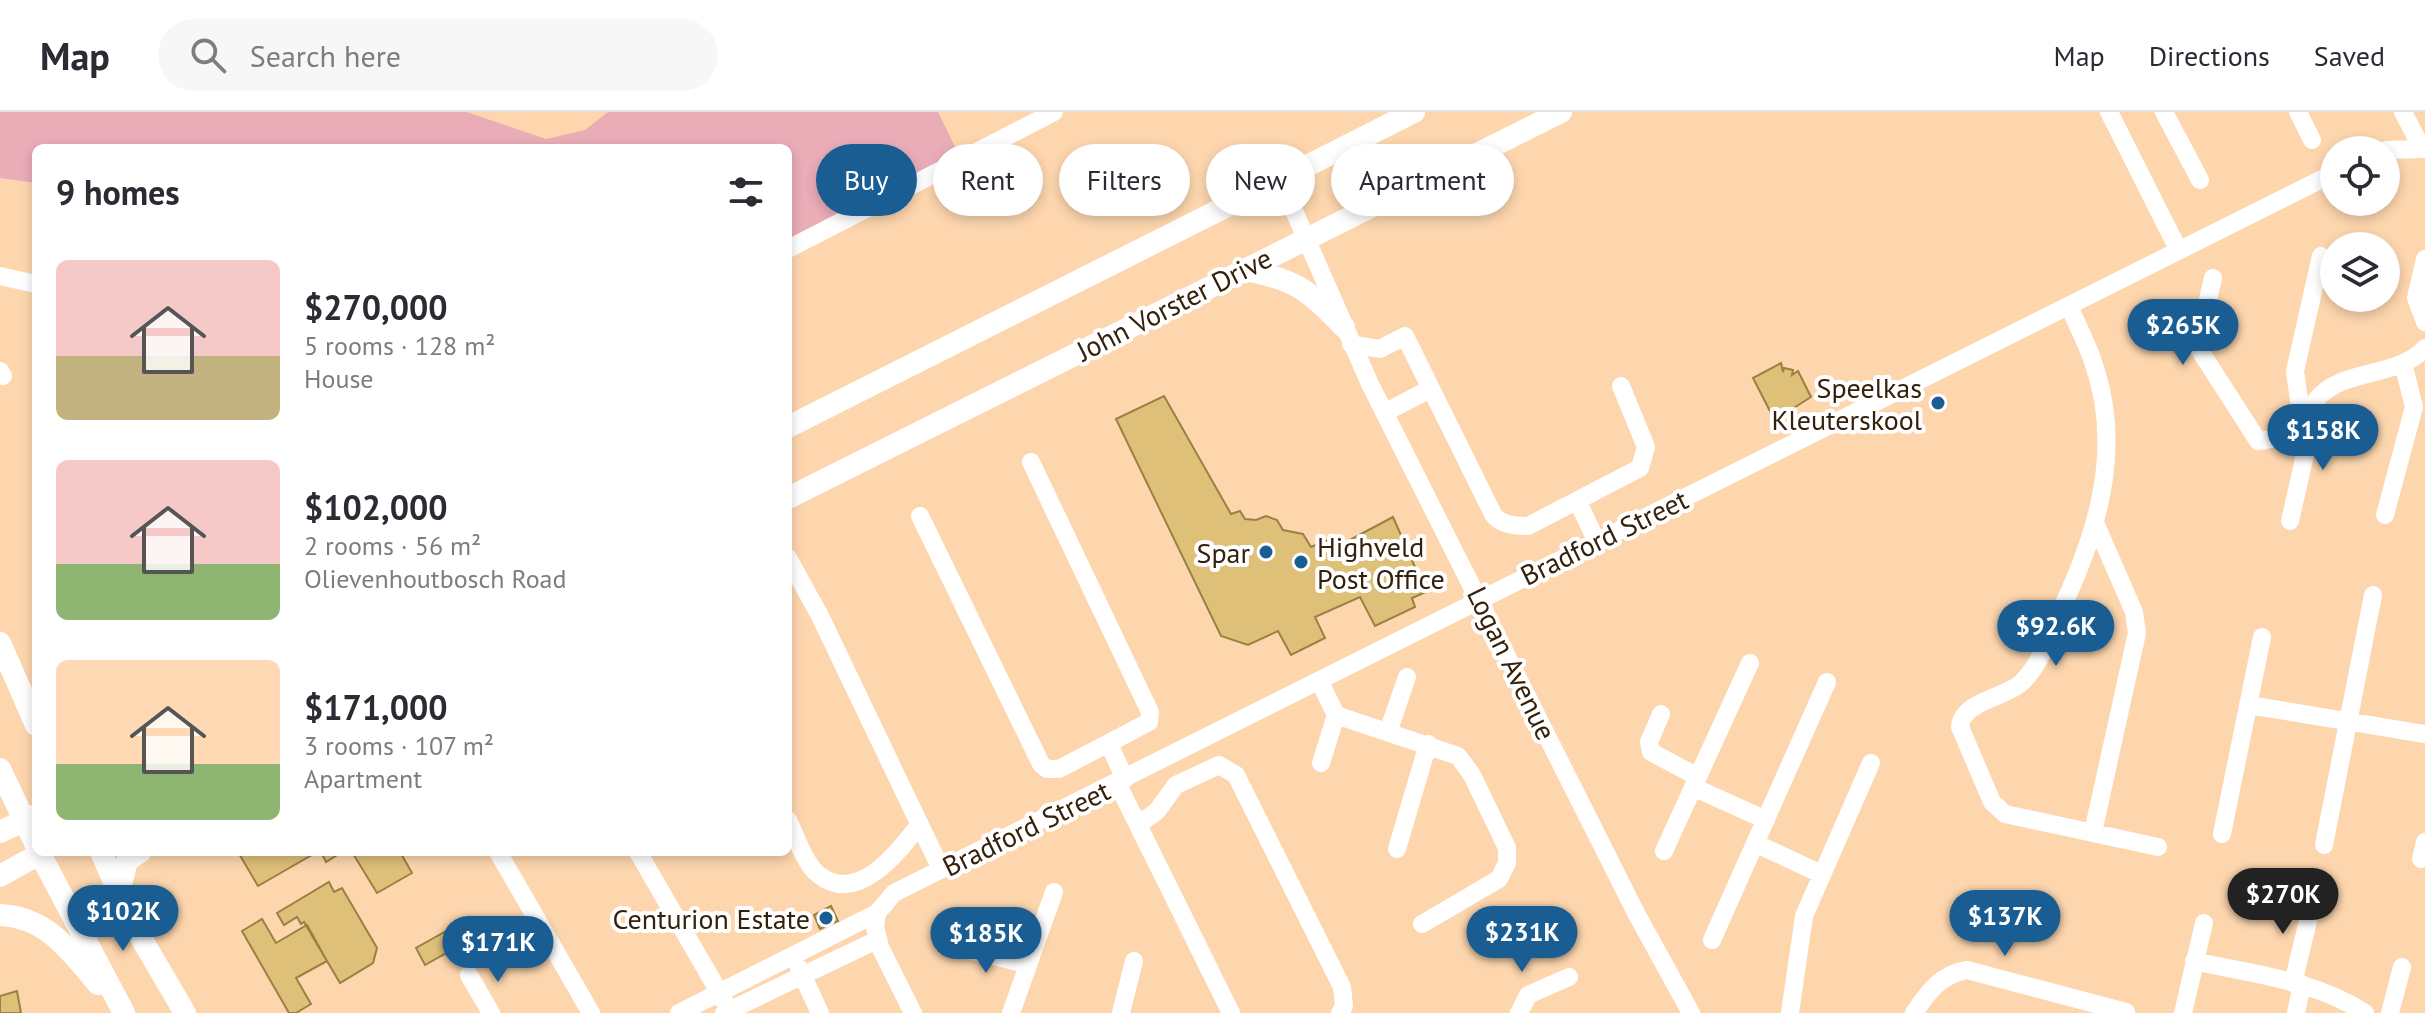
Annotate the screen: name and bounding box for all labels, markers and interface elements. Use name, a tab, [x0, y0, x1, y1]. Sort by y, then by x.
search box	[158, 19, 718, 91]
text: Map	[40, 31, 110, 80]
icon: search	[186, 33, 230, 77]
text: Search here	[250, 36, 401, 75]
text: Map	[2054, 37, 2105, 74]
text: Directions	[2149, 37, 2270, 74]
text: Saved	[2314, 37, 2385, 74]
map controls	[2320, 136, 2400, 312]
button: locate	[2320, 136, 2400, 216]
chip: Buy	[816, 144, 917, 216]
chip: Rent	[933, 144, 1043, 216]
chip: Filters	[1059, 144, 1190, 216]
chip: New	[1206, 144, 1315, 216]
chip: Apartment	[1331, 144, 1514, 216]
text: 9 homes	[56, 170, 180, 214]
icon: filters	[724, 170, 768, 214]
button: layers	[2320, 232, 2400, 312]
street label: John Vorster Drive	[1069, 239, 1278, 370]
text: $270,000	[304, 285, 448, 329]
icon: home	[120, 292, 216, 388]
pin: $265K	[2127, 299, 2239, 367]
text: $265K	[2145, 308, 2221, 341]
text: 5 rooms · 128 m²	[304, 329, 496, 362]
text: House	[304, 362, 374, 395]
place label: Speelkas Kleuterskool	[1771, 369, 1922, 438]
marker: Speelkas Kleuterskool	[1929, 394, 1947, 412]
pin: $158K	[2267, 404, 2379, 472]
text: $158K	[2285, 413, 2361, 446]
street label: Bradford Street	[1514, 480, 1694, 594]
text: $102,000	[304, 485, 448, 529]
icon: home	[120, 492, 216, 588]
place label: Highveld Post Office	[1317, 528, 1445, 597]
text: 2 rooms · 56 m²	[304, 529, 481, 562]
place label: Spar	[1197, 534, 1250, 571]
marker: Spar	[1257, 543, 1275, 561]
marker: Highveld Post Office	[1292, 553, 1310, 571]
text: Olievenhoutbosch Road	[304, 562, 567, 595]
street label: Logan Avenue	[1459, 580, 1565, 746]
pin: $92.6K	[1991, 600, 2121, 668]
text: $92.6K	[2015, 609, 2097, 642]
text: $171,000	[304, 685, 448, 729]
icon: home	[120, 692, 216, 788]
text: 3 rooms · 107 m²	[304, 729, 494, 762]
text: Apartment	[304, 762, 422, 795]
street label: Bradford Street	[936, 771, 1116, 885]
pin: $270K	[2227, 868, 2339, 936]
text: $270K	[2245, 877, 2321, 910]
pin: $102K	[67, 885, 179, 953]
pin: $137K	[1949, 890, 2061, 958]
text: $102K	[85, 894, 161, 927]
text: $137K	[1967, 899, 2043, 932]
place label: Centurion Estate	[612, 900, 810, 937]
pin: $231K	[1466, 906, 1578, 974]
pin: $185K	[930, 907, 1042, 975]
marker: Centurion Estate	[817, 909, 835, 927]
text: $231K	[1484, 915, 1560, 948]
pin: $171K	[442, 916, 554, 984]
text: $185K	[948, 916, 1024, 949]
text: $171K	[460, 925, 536, 958]

